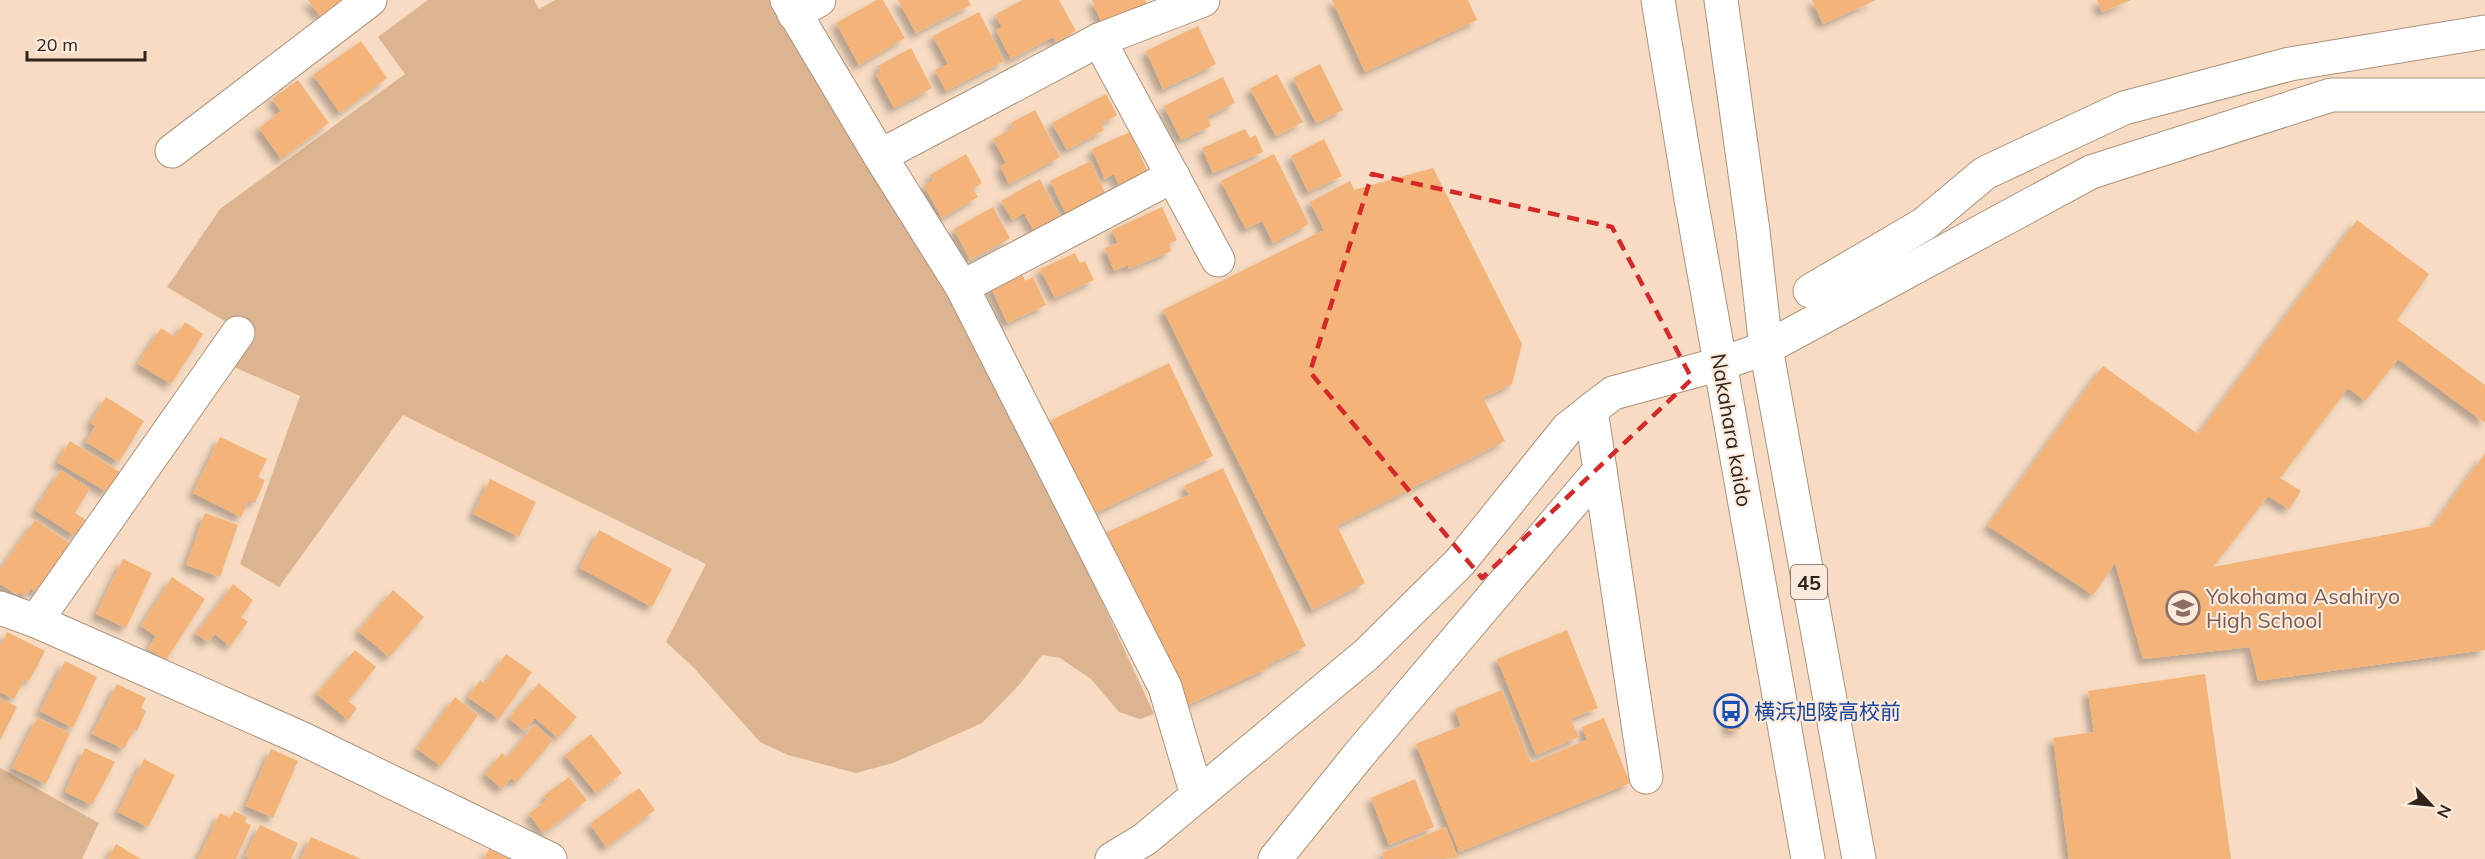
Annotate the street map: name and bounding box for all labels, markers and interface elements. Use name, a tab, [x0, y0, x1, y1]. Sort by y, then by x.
scale bar	[27, 24, 146, 62]
text: 20 m	[36, 33, 78, 56]
street label: Nakahara kaido	[1706, 351, 1758, 509]
road number: 45	[1791, 565, 1827, 599]
place label: Yokohama Asahiryo High School	[2205, 583, 2400, 633]
school or university icon: Yokohama Asahiryo High School	[2165, 590, 2201, 626]
bus stop icon: 横浜旭陵高校前	[1713, 693, 1749, 729]
place label: 横浜旭陵高校前	[1754, 698, 1901, 724]
north arrow	[2401, 775, 2461, 835]
text: N	[2433, 802, 2456, 821]

